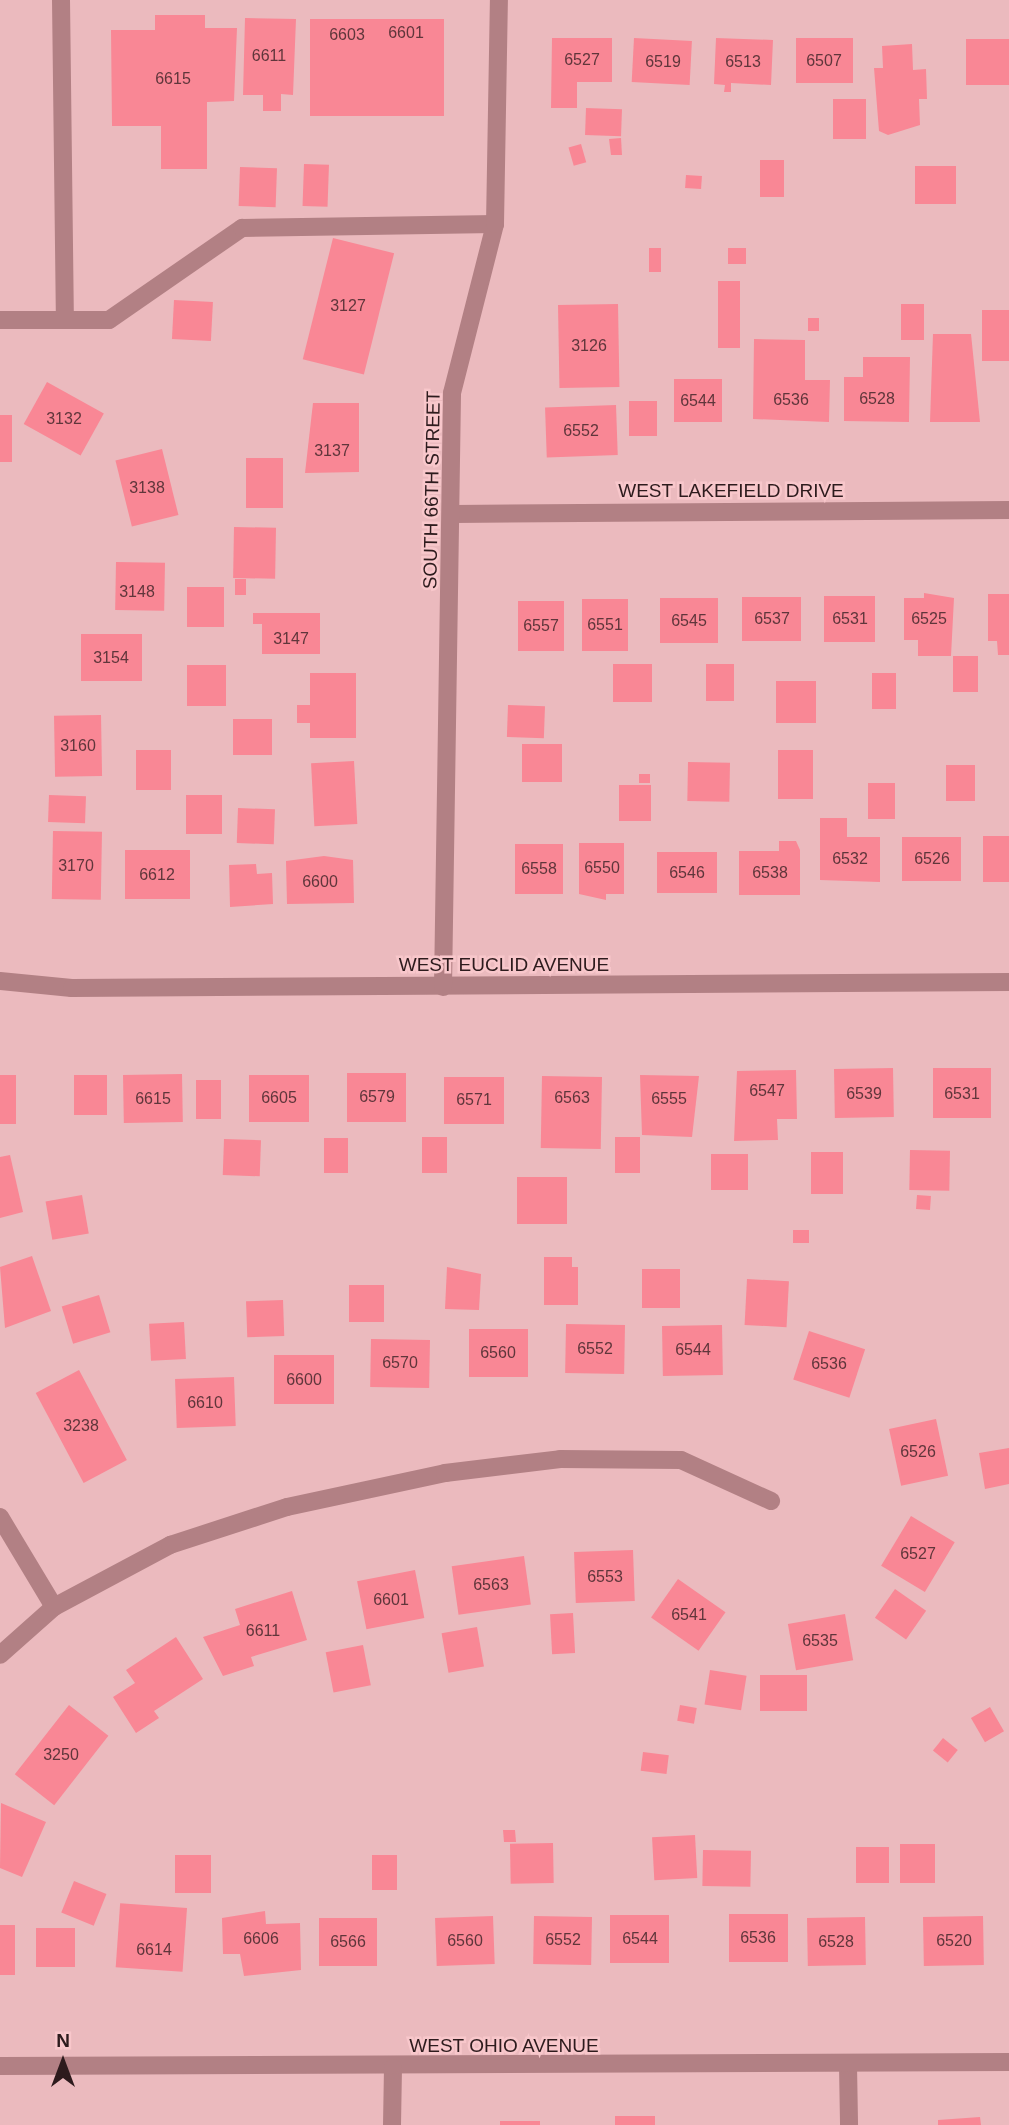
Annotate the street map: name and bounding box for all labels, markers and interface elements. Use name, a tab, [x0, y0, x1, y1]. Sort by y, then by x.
house number: 6601	[388, 23, 424, 43]
house number: 6603	[329, 25, 365, 45]
house number: 6611	[252, 46, 286, 66]
house number: 6527	[564, 50, 600, 70]
house number: 6507	[806, 51, 842, 71]
house number: 6519	[645, 52, 681, 72]
house number: 6513	[725, 52, 761, 72]
house number: 6615	[155, 69, 191, 89]
house number: 3127	[330, 296, 366, 316]
house number: 3126	[571, 336, 607, 356]
house number: 6528	[859, 389, 895, 409]
house number: 6536	[773, 390, 809, 410]
street label: SOUTH 66TH STREET	[419, 391, 445, 589]
house number: 6544	[680, 391, 716, 411]
house number: 3132	[46, 409, 82, 429]
house number: 6552	[563, 421, 599, 441]
house number: 3137	[314, 441, 350, 461]
house number: 3138	[129, 478, 165, 498]
street label: WEST LAKEFIELD DRIVE	[618, 480, 844, 502]
house number: 3148	[119, 582, 155, 602]
house number: 6537	[754, 609, 790, 629]
house number: 6531	[832, 609, 868, 629]
house number: 6525	[911, 609, 947, 629]
house number: 6545	[671, 611, 707, 631]
house number: 6551	[587, 615, 623, 635]
house number: 6557	[523, 616, 559, 636]
house number: 3147	[273, 629, 309, 649]
house number: 3154	[93, 648, 129, 668]
house number: 3160	[60, 736, 96, 756]
house number: 6532	[832, 849, 868, 869]
house number: 6526	[914, 849, 950, 869]
house number: 3170	[58, 856, 94, 876]
house number: 6550	[584, 858, 620, 878]
house number: 6558	[521, 859, 557, 879]
house number: 6546	[669, 863, 705, 883]
house number: 6538	[752, 863, 788, 883]
house number: 6612	[139, 865, 175, 885]
house number: 6600	[302, 872, 338, 892]
street label: WEST EUCLID AVENUE	[398, 954, 610, 976]
house number: 6547	[749, 1081, 785, 1101]
house number: 6539	[846, 1084, 882, 1104]
house number: 6531	[944, 1084, 980, 1104]
house number: 6579	[359, 1087, 395, 1107]
house number: 6605	[261, 1088, 297, 1108]
house number: 6563	[554, 1088, 590, 1108]
house number: 6615	[135, 1089, 171, 1109]
house number: 6555	[651, 1089, 687, 1109]
house number: 6571	[456, 1090, 492, 1110]
house number: 6552	[577, 1339, 613, 1359]
house number: 6544	[675, 1340, 711, 1360]
house number: 6560	[480, 1343, 516, 1363]
house number: 6570	[382, 1353, 418, 1373]
house number: 6536	[811, 1354, 847, 1374]
house number: 6600	[286, 1370, 322, 1390]
house number: 6610	[187, 1393, 223, 1413]
house number: 3238	[63, 1416, 99, 1436]
house number: 6526	[900, 1442, 936, 1462]
house number: 6527	[900, 1544, 936, 1564]
house number: 6553	[587, 1567, 623, 1587]
house number: 6563	[473, 1575, 509, 1595]
house number: 6601	[373, 1590, 409, 1610]
house number: 6541	[671, 1605, 707, 1625]
house number: 6611	[246, 1621, 280, 1641]
house number: 6535	[802, 1631, 838, 1651]
house number: 3250	[43, 1745, 79, 1765]
house number: 6536	[740, 1928, 776, 1948]
house number: 6606	[243, 1929, 279, 1949]
house number: 6544	[622, 1929, 658, 1949]
house number: 6552	[545, 1930, 581, 1950]
house number: 6560	[447, 1931, 483, 1951]
house number: 6520	[936, 1931, 972, 1951]
house number: 6566	[330, 1932, 366, 1952]
house number: 6528	[818, 1932, 854, 1952]
house number: 6614	[136, 1940, 172, 1960]
north arrow	[28, 2027, 98, 2097]
text: N	[56, 2030, 70, 2051]
street label: WEST OHIO AVENUE	[409, 2035, 599, 2057]

